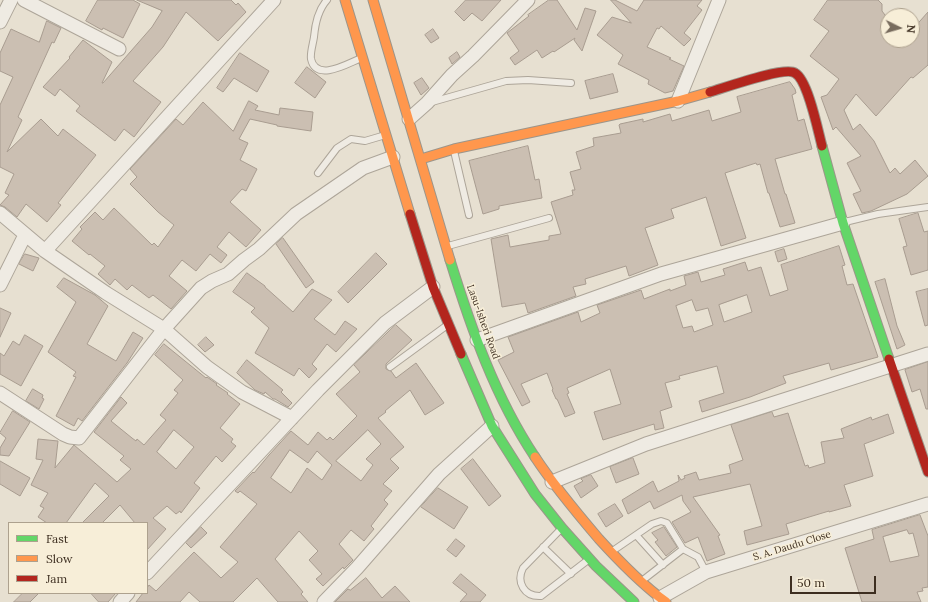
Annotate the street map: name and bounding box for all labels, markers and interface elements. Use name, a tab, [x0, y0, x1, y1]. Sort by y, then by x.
north arrow	[880, 8, 920, 48]
text: N	[904, 24, 918, 34]
street label: Lasu-Isheri Road	[464, 283, 502, 361]
legend	[8, 522, 148, 594]
street label: S. A. Daudu Close	[752, 528, 832, 564]
text: Fast	[46, 531, 69, 546]
text: Slow	[46, 551, 73, 566]
scale bar	[792, 568, 878, 594]
text: Jam	[46, 571, 67, 586]
text: 50 m	[797, 575, 825, 590]

